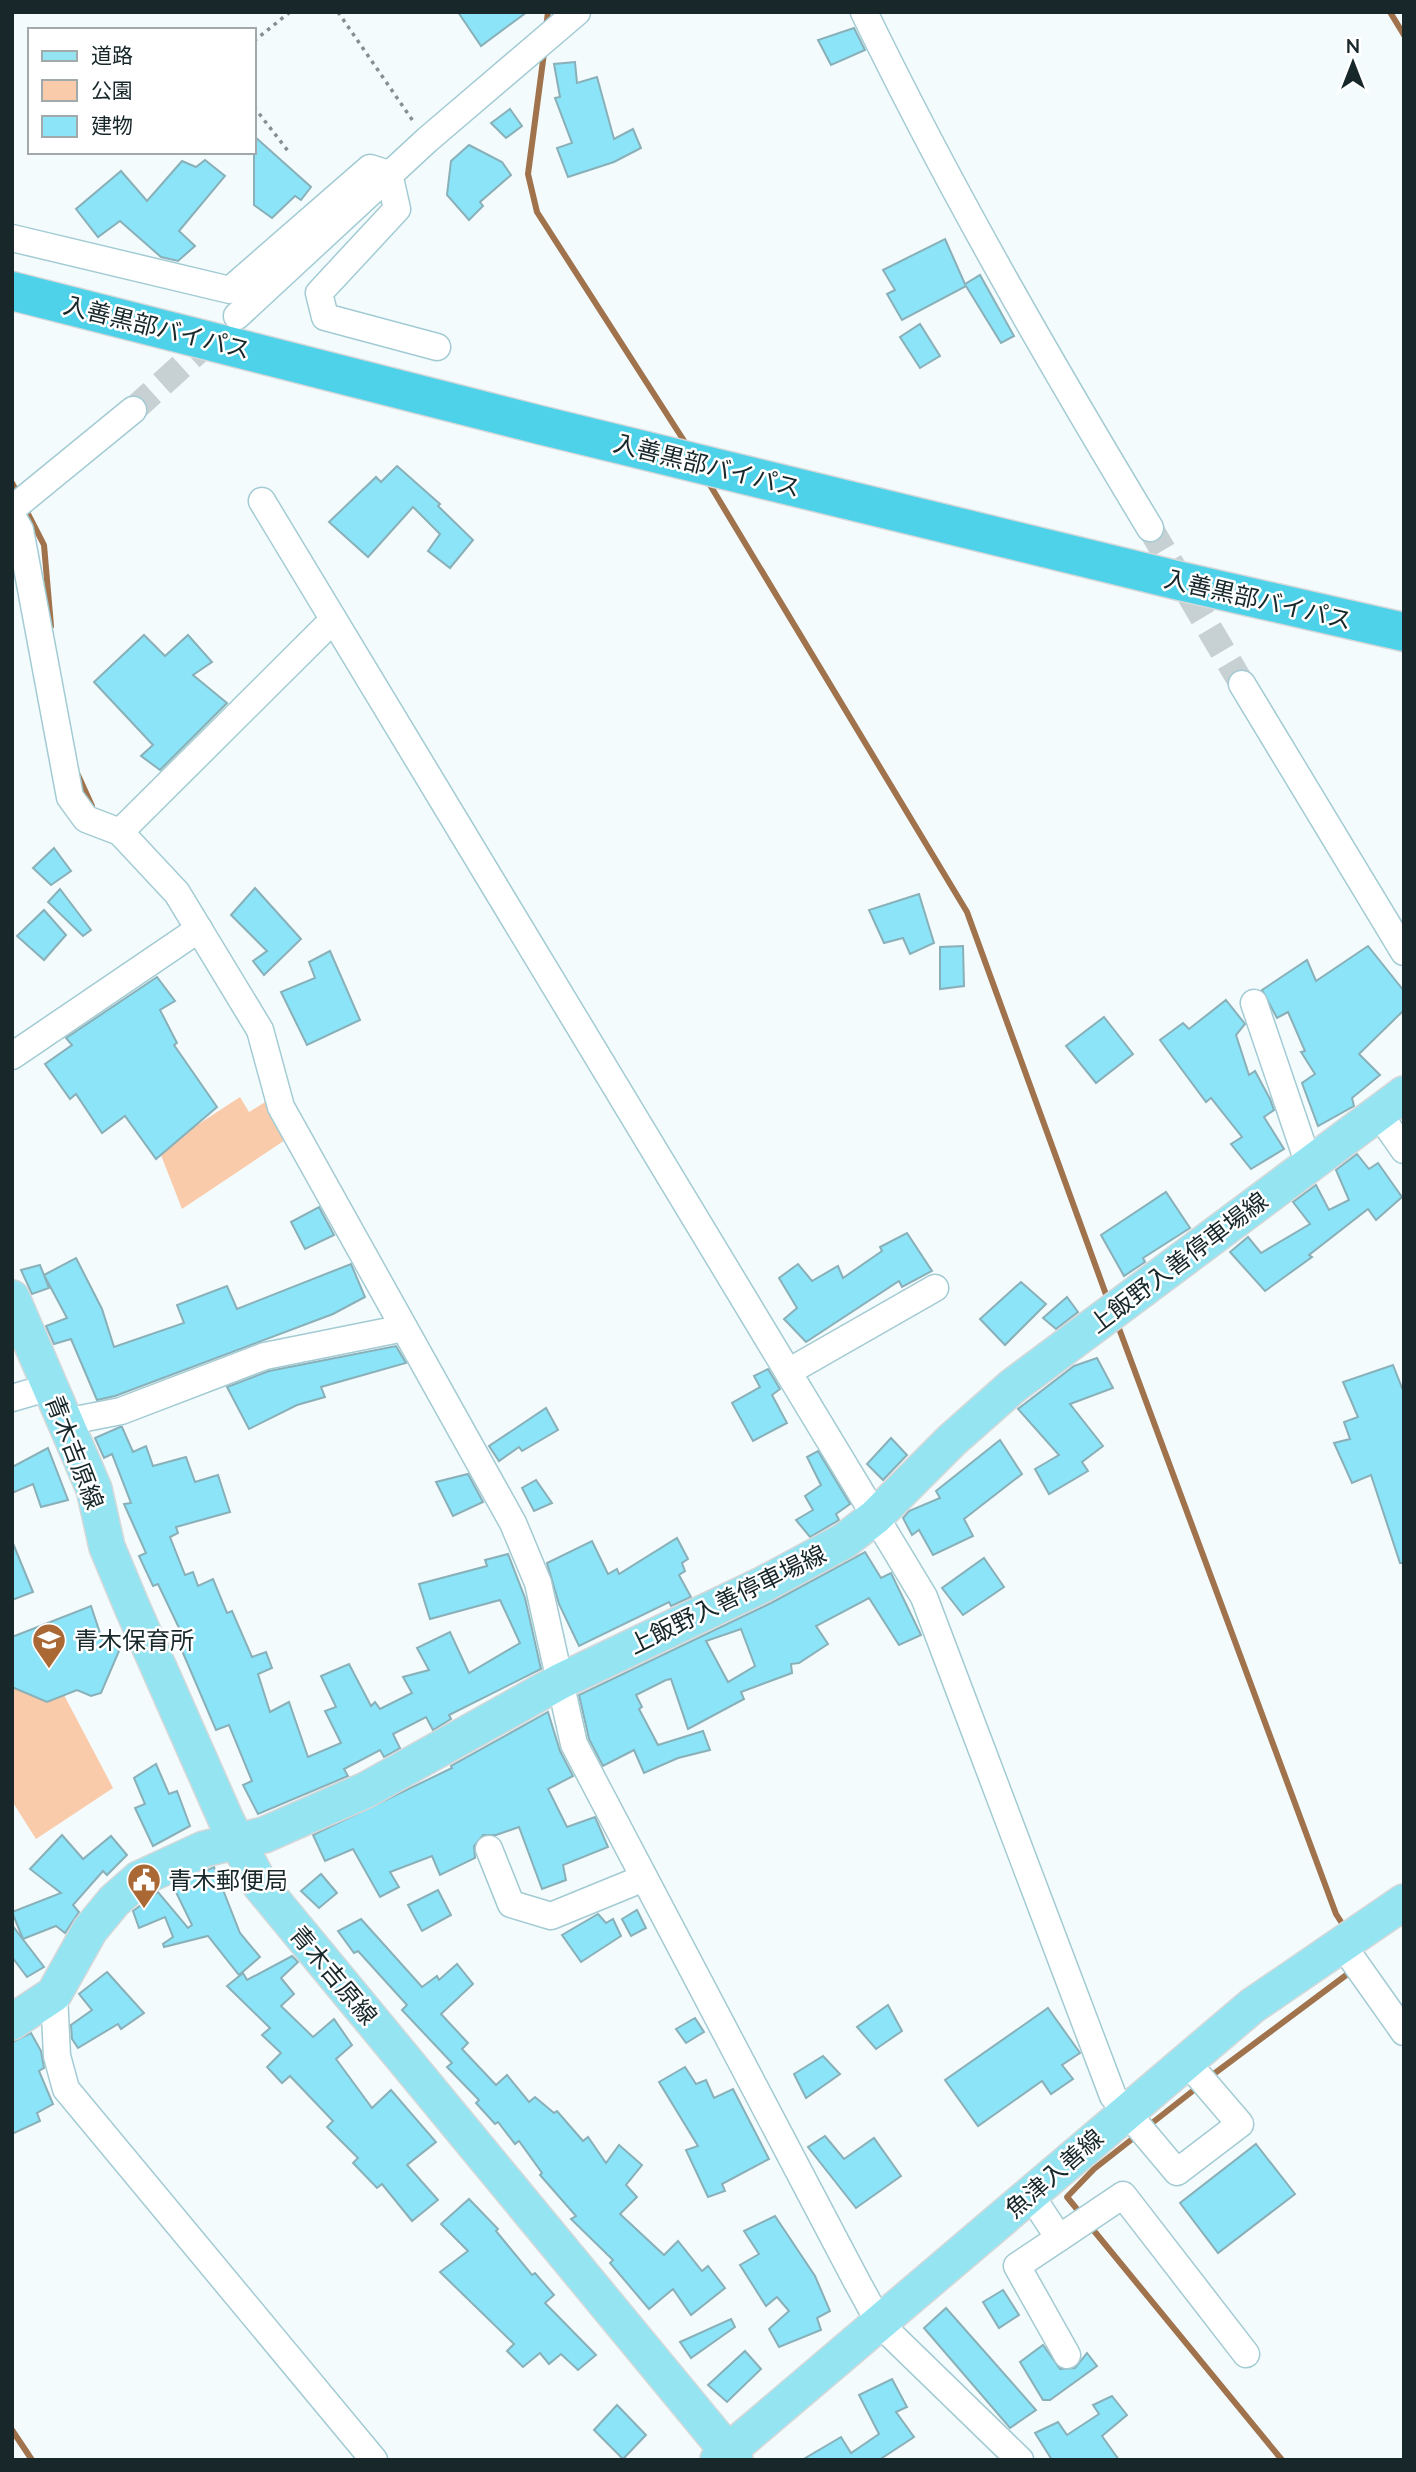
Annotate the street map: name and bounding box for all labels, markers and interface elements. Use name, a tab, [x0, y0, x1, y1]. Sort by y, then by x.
legend	[28, 28, 256, 154]
north arrow	[1318, 28, 1388, 98]
text: N	[1346, 34, 1360, 58]
text: 道路	[91, 42, 133, 68]
text: 公園	[91, 77, 133, 103]
text: 建物	[91, 112, 133, 138]
street label: 入善黒部バイパス	[60, 289, 254, 365]
street label: 入善黒部バイパス	[610, 427, 804, 503]
street label: 入善黒部バイパス	[1161, 563, 1355, 635]
street label: 上飯野入善停車場線	[1083, 1185, 1273, 1339]
street label: 青木吉原線	[39, 1391, 111, 1513]
street label: 上飯野入善停車場線	[623, 1538, 831, 1660]
school or university icon: 青木保育所	[30, 1621, 68, 1670]
place label: 青木保育所	[74, 1625, 194, 1655]
public building icon: 青木郵便局	[125, 1861, 163, 1910]
place label: 青木郵便局	[168, 1865, 288, 1895]
street label: 青木吉原線	[284, 1919, 384, 2031]
street label: 魚津入善線	[999, 2122, 1109, 2224]

